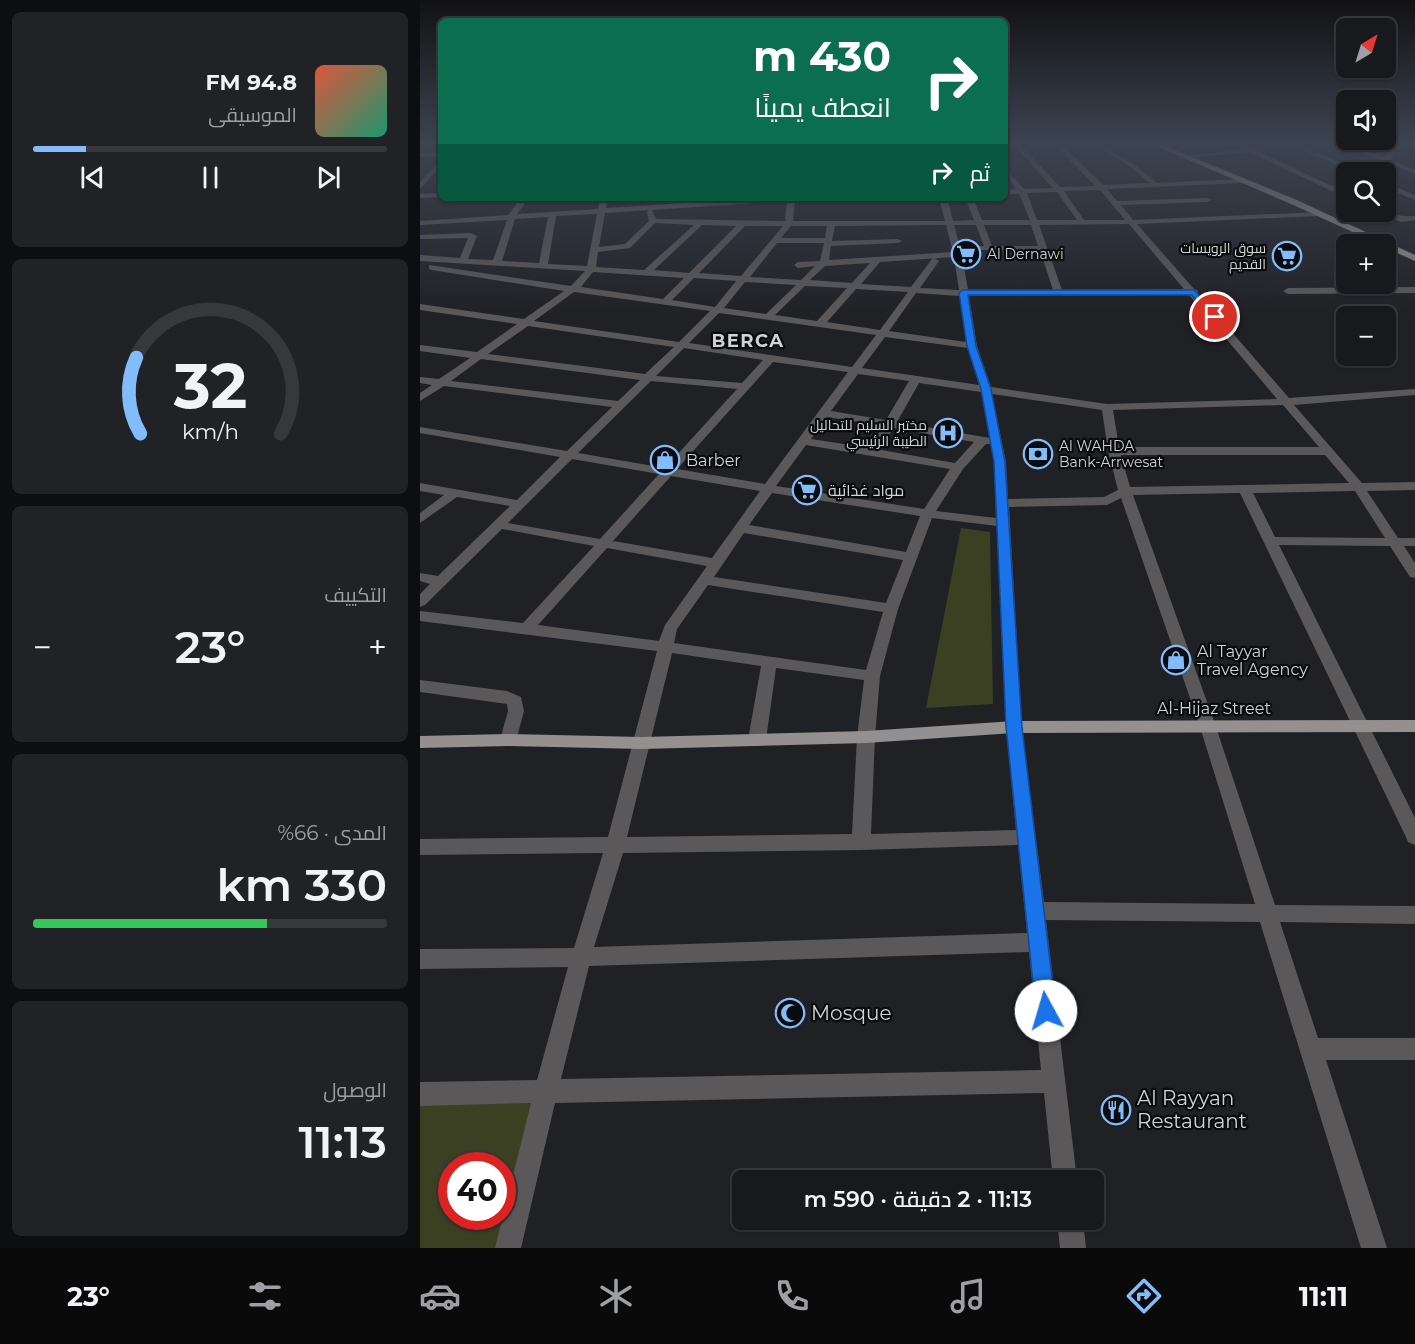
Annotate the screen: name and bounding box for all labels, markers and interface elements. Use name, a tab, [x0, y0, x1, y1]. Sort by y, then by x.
north arrow	[1336, 18, 1396, 78]
map controls	[1336, 18, 1396, 366]
text: 430 m	[753, 30, 891, 82]
icon: right	[912, 42, 990, 120]
text: 94.8 FM	[206, 69, 297, 96]
button: sound	[1336, 90, 1396, 150]
text: انعطف يمينًا	[754, 91, 891, 124]
text: الموسيقى	[208, 103, 297, 127]
icon: right	[925, 156, 958, 189]
text: ثم	[970, 160, 990, 187]
icon: previous	[76, 161, 109, 194]
icon: pause	[194, 161, 227, 194]
icon: next	[312, 161, 345, 194]
button: search	[1336, 162, 1396, 222]
button: +	[1336, 234, 1396, 294]
supermarket icon: Al Dernawi	[950, 238, 982, 270]
place label: سوق الرويسات القديم	[1180, 239, 1266, 274]
supermarket icon: سوق الرويسات القديم	[1271, 240, 1303, 272]
place label: Al Dernawi	[987, 245, 1064, 263]
pin	[1189, 291, 1240, 342]
icon: arrive	[1198, 300, 1231, 333]
button: −	[1336, 306, 1396, 366]
district label: BERCA	[711, 330, 785, 352]
text: 32	[172, 348, 247, 424]
place label: مختبر السليم للتحاليل الطيبة الرئيسي	[810, 416, 927, 452]
hospital icon: مختبر السليم للتحاليل الطيبة الرئيسي	[932, 417, 964, 449]
text: km/h	[181, 418, 239, 444]
place label: Al WAHDA Bank-Arrwesat	[1059, 437, 1163, 471]
bank icon: Al WAHDA Bank-Arrwesat	[1022, 438, 1054, 470]
shop icon: Barber	[649, 444, 681, 476]
place label: Barber	[686, 451, 741, 470]
supermarket icon: مواد غذائية	[791, 474, 823, 506]
place label: مواد غذائية	[828, 481, 904, 500]
text: التكييف	[324, 583, 387, 607]
text: 23°	[175, 619, 245, 674]
text: −	[33, 627, 52, 667]
text: +	[368, 627, 387, 667]
place label: Al Tayyar Travel Agency	[1197, 642, 1308, 679]
shop icon: Al Tayyar Travel Agency	[1160, 644, 1192, 676]
street label: Al-Hijaz Street	[1157, 699, 1271, 718]
text: المدى · 66%	[278, 821, 387, 845]
text: 330 km	[216, 857, 387, 912]
position arrow	[1014, 979, 1078, 1043]
mosque icon: Mosque	[774, 997, 806, 1029]
place label: Mosque	[811, 1001, 891, 1025]
text: الوصول	[323, 1078, 387, 1102]
place label: Al Rayyan Restaurant	[1137, 1086, 1247, 1133]
restaurant icon: Al Rayyan Restaurant	[1100, 1094, 1132, 1126]
text: 11:13	[298, 1114, 387, 1169]
speed limit sign: 40	[438, 1152, 516, 1230]
text: 11:13 · 2 دقيقة · 590 m	[804, 1186, 1032, 1213]
icon: filters	[244, 1275, 286, 1317]
icon: car	[419, 1275, 461, 1317]
icon: climate	[595, 1275, 637, 1317]
icon: phone	[771, 1275, 813, 1317]
icon: music	[947, 1275, 989, 1317]
icon: directions	[1123, 1275, 1165, 1317]
text: 23°	[67, 1280, 110, 1313]
text: 11:11	[1299, 1280, 1348, 1313]

